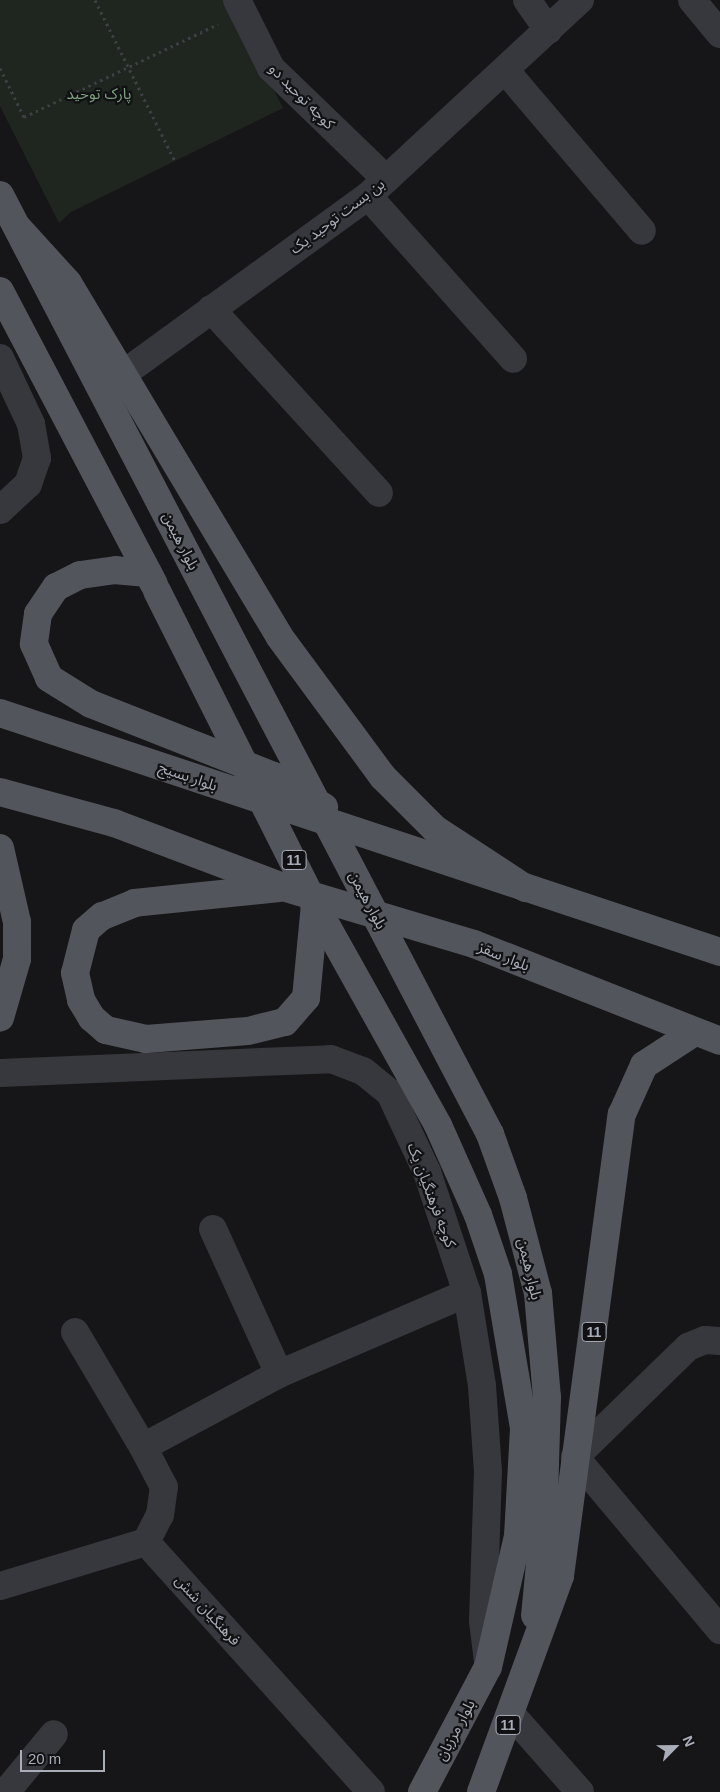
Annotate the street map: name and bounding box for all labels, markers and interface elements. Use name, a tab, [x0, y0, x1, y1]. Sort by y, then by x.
street label: کوچه توحید دو	[265, 59, 339, 133]
park label: پارک توحید	[66, 85, 132, 103]
street label: بن بست توحید یک	[286, 175, 388, 257]
street label: بلوار هیمن	[159, 509, 203, 573]
street label: بلوار بسیج	[156, 758, 220, 794]
road number: 11	[282, 848, 306, 872]
street label: بلوار هیمن	[345, 868, 391, 932]
street label: بلوار سقز	[476, 938, 532, 974]
street label: کوچه فرهنگیان یک	[404, 1140, 460, 1250]
street label: بلوار هیمن	[514, 1236, 546, 1302]
road number: 11	[582, 1320, 606, 1344]
street label: فرهنگیان شش	[172, 1571, 244, 1649]
street label: بلوار مرزبان	[431, 1696, 479, 1764]
road number: 11	[496, 1714, 520, 1736]
north arrow	[650, 1722, 700, 1772]
text: N	[679, 1733, 698, 1749]
scale bar	[22, 1740, 108, 1772]
text: 20 m	[28, 1750, 61, 1767]

